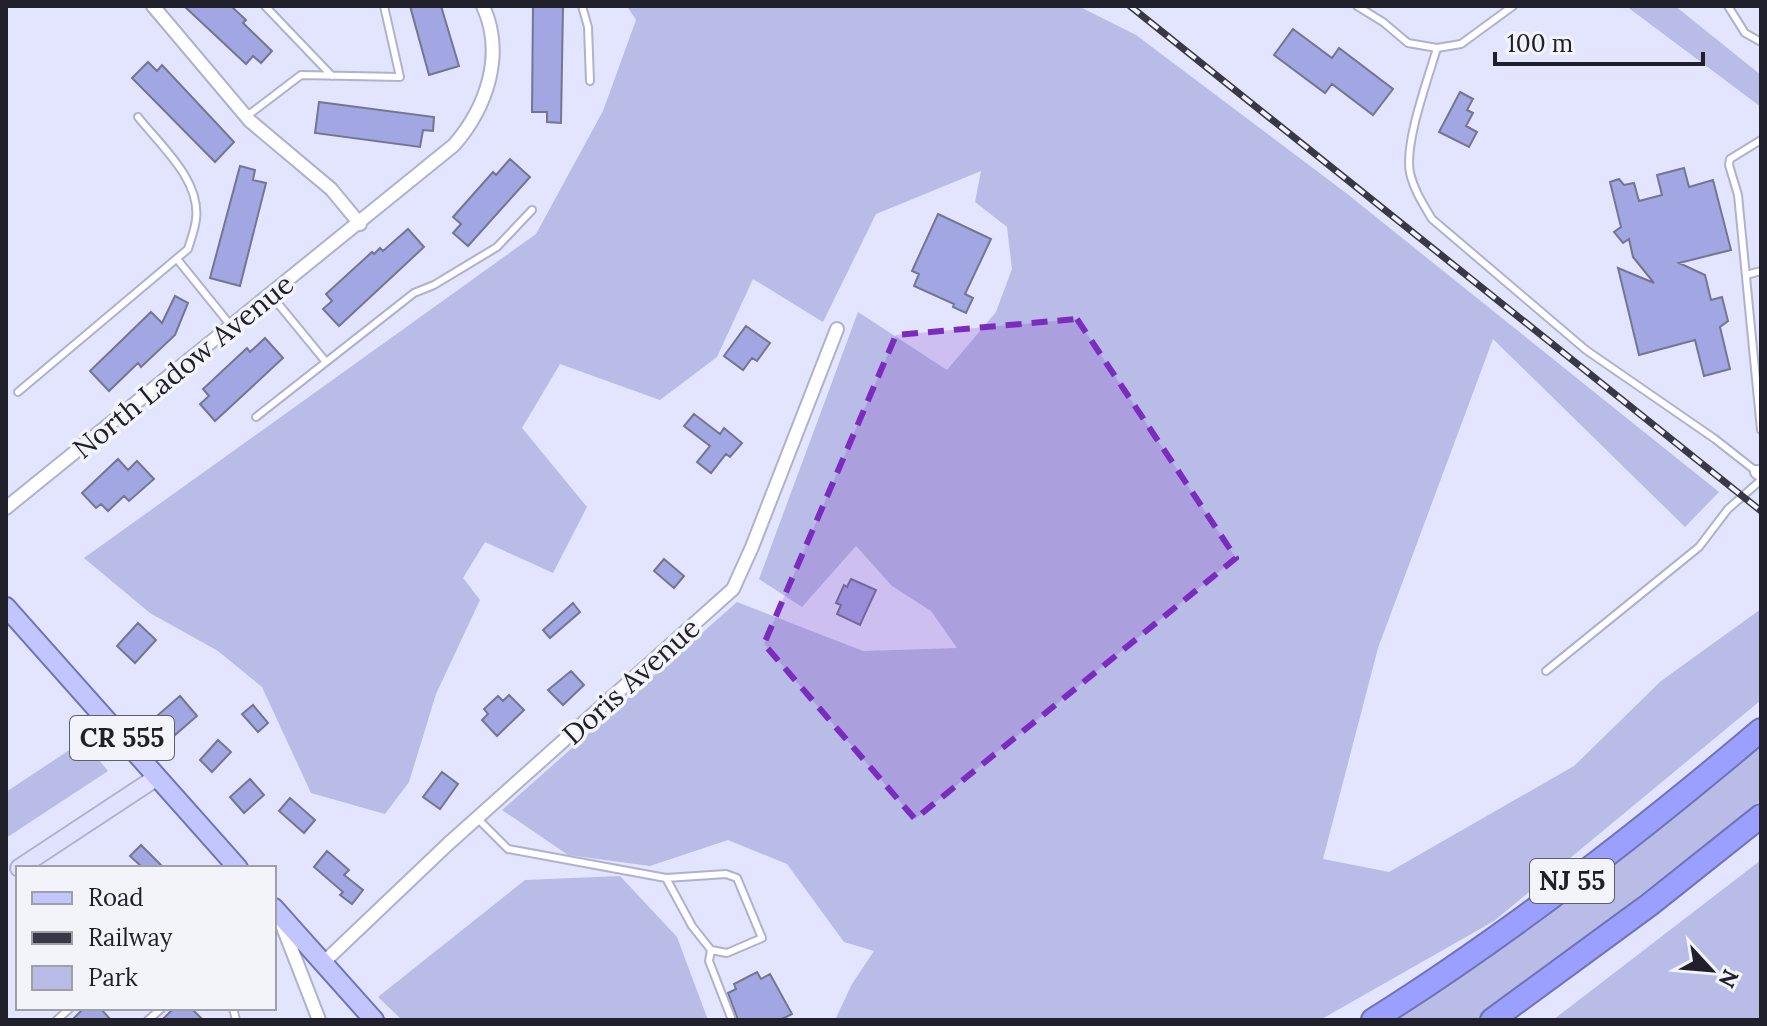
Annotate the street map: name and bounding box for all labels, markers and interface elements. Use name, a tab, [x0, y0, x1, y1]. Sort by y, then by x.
scale bar	[1495, 16, 1703, 66]
text: 100 m	[1507, 28, 1573, 59]
street label: North Ladow Avenue	[65, 266, 301, 466]
street label: Doris Avenue	[555, 610, 707, 752]
road number: CR 555	[70, 716, 174, 760]
road number: NJ 55	[1530, 859, 1614, 903]
legend	[16, 866, 276, 1010]
text: Road	[88, 882, 144, 913]
text: Railway	[88, 922, 173, 953]
north arrow	[1671, 930, 1751, 1010]
text: Park	[88, 962, 138, 993]
text: N	[1713, 965, 1745, 993]

